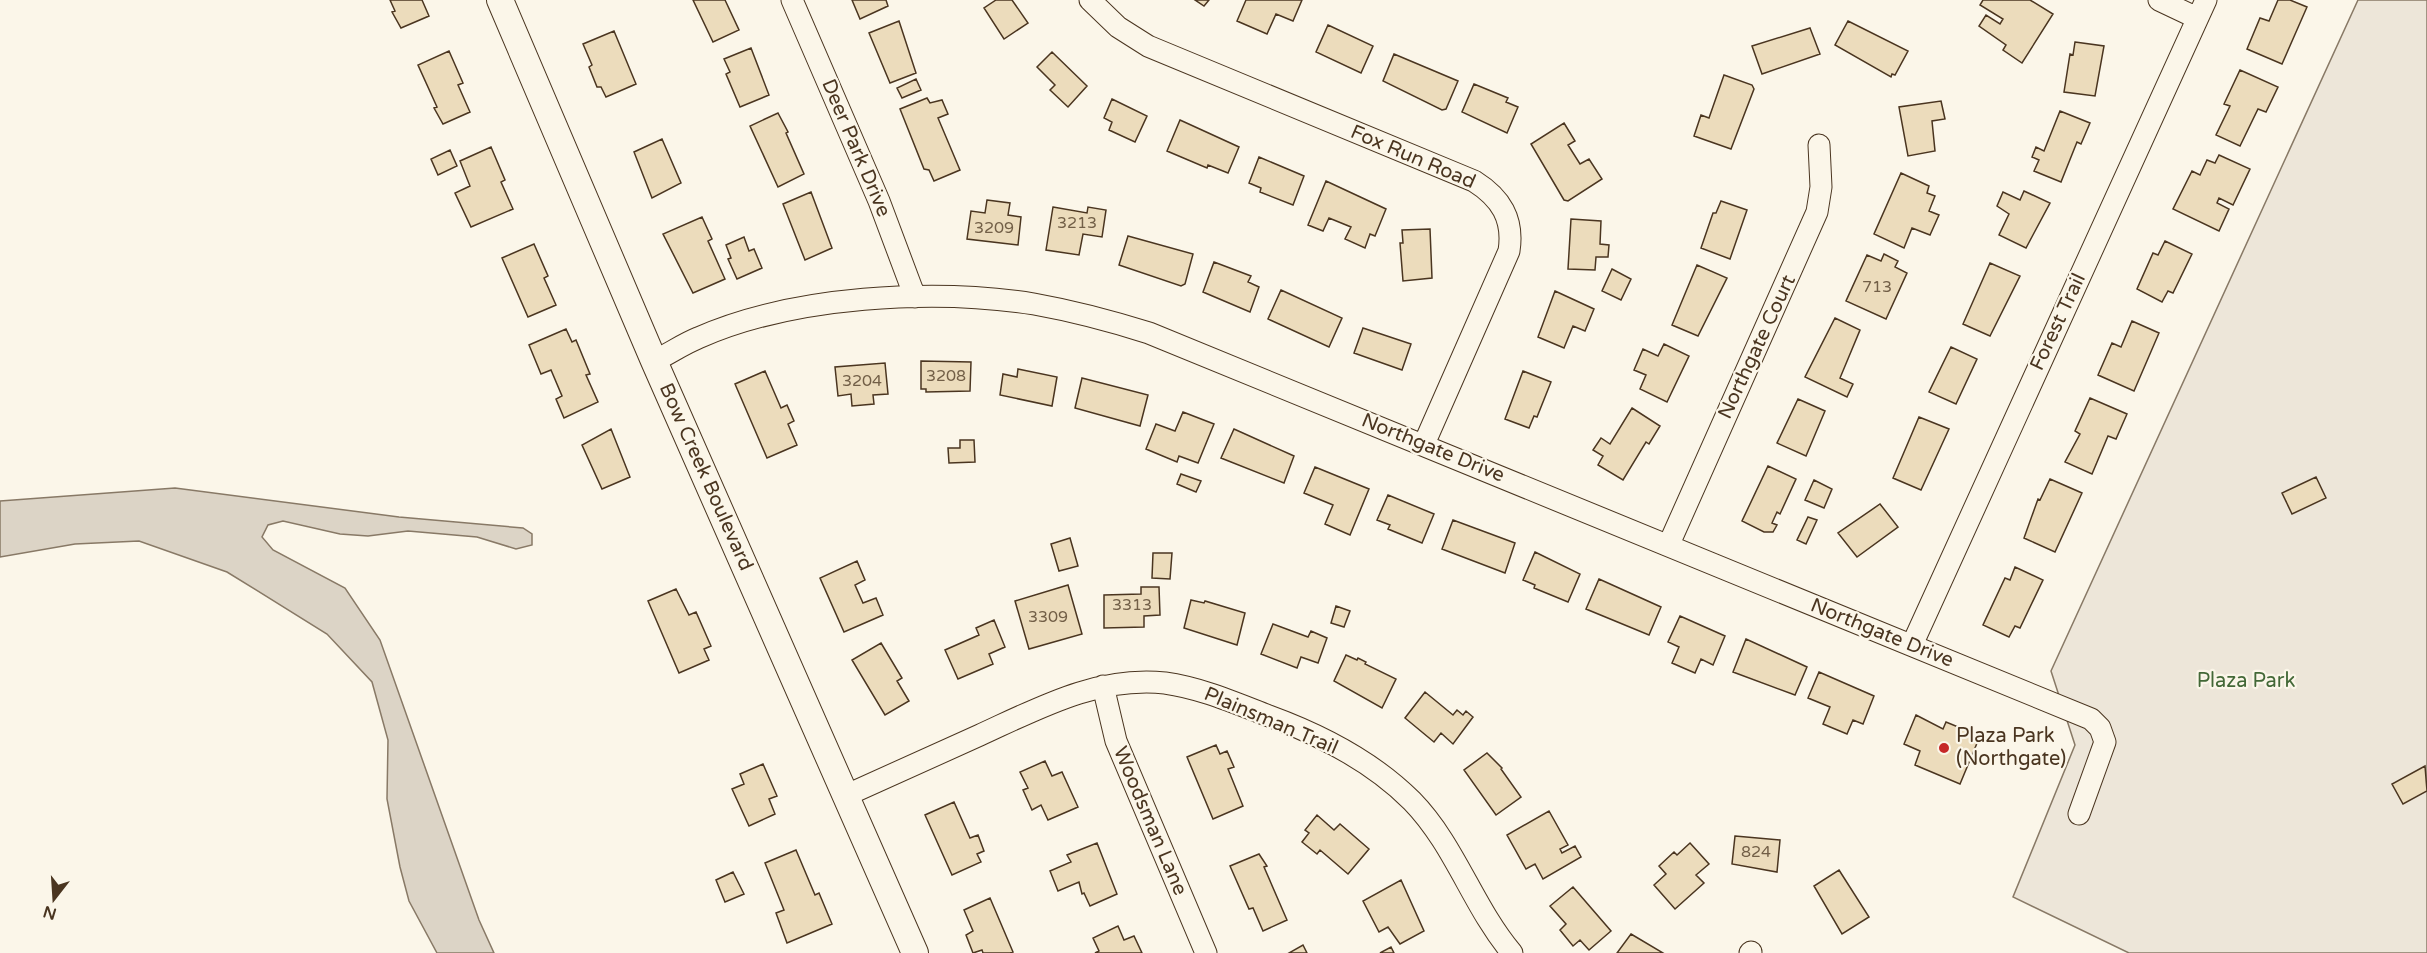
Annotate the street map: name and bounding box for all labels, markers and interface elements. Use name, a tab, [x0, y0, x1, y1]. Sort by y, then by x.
street label: Deer Park Drive	[816, 76, 896, 220]
street label: Fox Run Road	[1347, 120, 1479, 194]
house number: 3213	[1057, 213, 1097, 233]
house number: 3209	[974, 218, 1014, 238]
street label: Forest Trail	[2025, 270, 2091, 374]
street label: Northgate Court	[1713, 271, 1801, 423]
house number: 713	[1862, 277, 1892, 297]
house number: 3208	[926, 366, 966, 386]
house number: 3204	[842, 371, 882, 391]
street label: Bow Creek Boulevard	[654, 380, 758, 574]
street label: Northgate Drive	[1358, 408, 1508, 488]
street label: Northgate Drive	[1807, 593, 1957, 673]
house number: 3313	[1112, 595, 1152, 615]
house number: 3309	[1028, 607, 1068, 627]
park label: Plaza Park	[2197, 669, 2295, 693]
street label: Plainsman Trail	[1200, 682, 1342, 760]
place label: Plaza Park (Northgate)	[1956, 724, 2066, 771]
marker: Plaza Park (Northgate)	[1937, 741, 1951, 755]
street label: Woodsman Lane	[1108, 743, 1192, 899]
house number: 824	[1741, 842, 1771, 862]
north arrow	[24, 869, 84, 929]
text: N	[41, 901, 59, 924]

